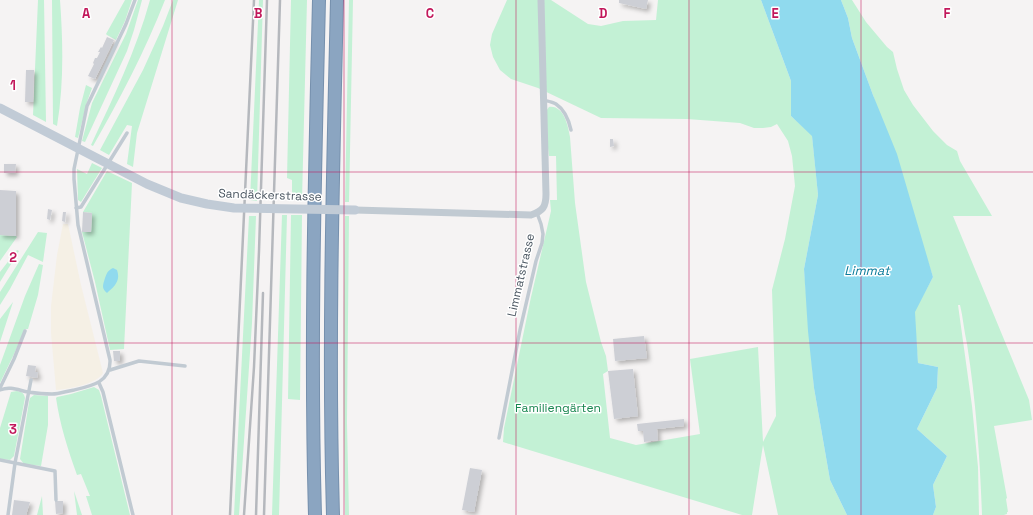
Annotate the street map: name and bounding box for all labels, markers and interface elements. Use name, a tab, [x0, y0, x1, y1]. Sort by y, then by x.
text: A	[82, 5, 91, 22]
text: B	[254, 5, 263, 22]
text: C	[426, 5, 434, 22]
text: D	[599, 5, 608, 22]
text: E	[771, 5, 779, 22]
text: F	[944, 5, 951, 22]
text: 1	[10, 77, 16, 94]
street label: Sandäckerstrasse	[218, 185, 322, 205]
street label: Limmatstrasse	[504, 232, 538, 318]
text: 2	[9, 249, 17, 266]
water label: Limmat	[844, 262, 891, 279]
park label: Familiengärten	[515, 400, 601, 416]
text: 3	[9, 421, 17, 438]

